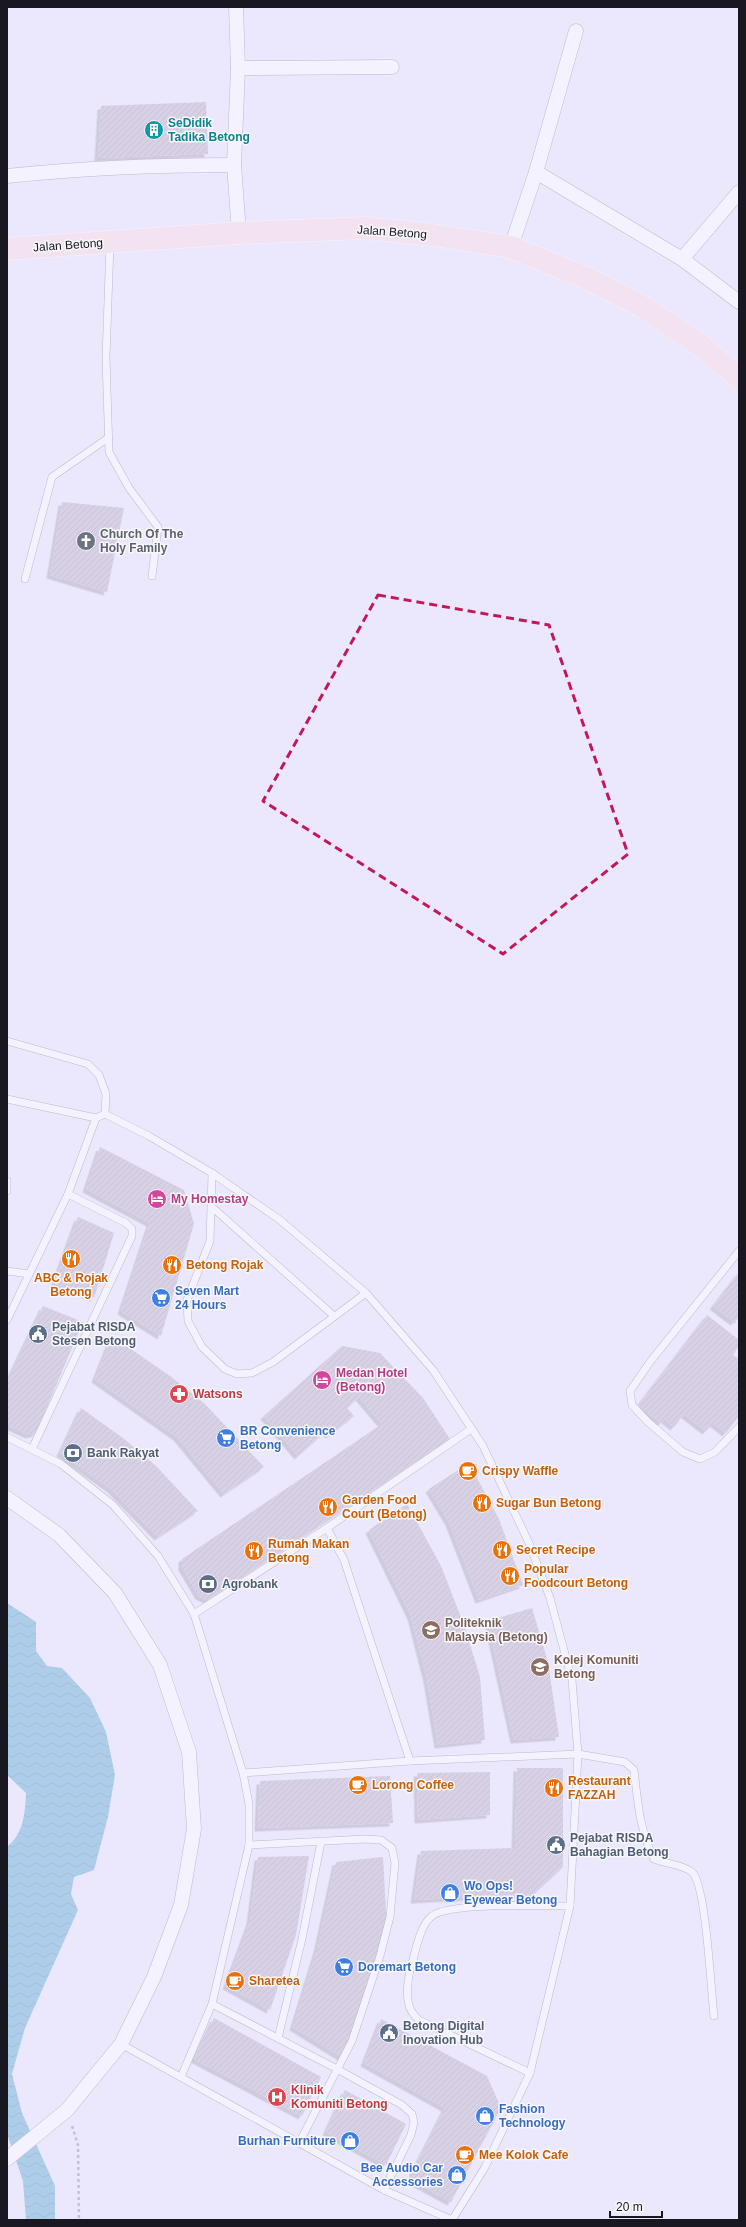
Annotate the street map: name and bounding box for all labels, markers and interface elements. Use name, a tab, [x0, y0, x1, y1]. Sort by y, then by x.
place label: SeDidik Tadika Betong	[168, 116, 250, 144]
building icon: SeDidik Tadika Betong	[143, 119, 165, 141]
street label: Jalan Betong	[357, 223, 427, 241]
street label: Jalan Betong	[33, 236, 103, 254]
place label: Church Of The Holy Family	[100, 527, 184, 555]
church icon: Church Of The Holy Family	[75, 530, 97, 552]
hotel icon: My Homestay	[146, 1188, 168, 1210]
place label: My Homestay	[171, 1192, 249, 1206]
restaurant icon: ABC & Rojak Betong	[60, 1248, 82, 1270]
restaurant icon: Betong Rojak	[161, 1254, 183, 1276]
place label: Betong Rojak	[186, 1258, 264, 1272]
place label: ABC & Rojak Betong	[34, 1271, 108, 1299]
place label: Seven Mart 24 Hours	[175, 1284, 239, 1312]
supermarket icon: Seven Mart 24 Hours	[150, 1287, 172, 1309]
place label: Pejabat RISDA Stesen Betong	[52, 1320, 136, 1348]
public building icon: Pejabat RISDA Stesen Betong	[27, 1323, 49, 1345]
place label: Medan Hotel (Betong)	[336, 1366, 407, 1394]
hotel icon: Medan Hotel (Betong)	[311, 1369, 333, 1391]
pharmacy icon: Watsons	[168, 1383, 190, 1405]
place label: Watsons	[193, 1387, 243, 1401]
place label: BR Convenience Betong	[240, 1424, 336, 1452]
supermarket icon: BR Convenience Betong	[215, 1427, 237, 1449]
bank icon: Bank Rakyat	[62, 1442, 84, 1464]
place label: Bank Rakyat	[87, 1446, 159, 1460]
cafe icon: Crispy Waffle	[457, 1460, 479, 1482]
place label: Crispy Waffle	[482, 1464, 559, 1478]
restaurant icon: Sugar Bun Betong	[471, 1492, 493, 1514]
place label: Garden Food Court (Betong)	[342, 1493, 427, 1521]
restaurant icon: Garden Food Court (Betong)	[317, 1496, 339, 1518]
place label: Sugar Bun Betong	[496, 1496, 601, 1510]
place label: Rumah Makan Betong	[268, 1537, 349, 1565]
restaurant icon: Secret Recipe	[491, 1539, 513, 1561]
restaurant icon: Rumah Makan Betong	[243, 1540, 265, 1562]
place label: Secret Recipe	[516, 1543, 596, 1557]
place label: Popular Foodcourt Betong	[524, 1562, 628, 1590]
restaurant icon: Popular Foodcourt Betong	[499, 1565, 521, 1587]
bank icon: Agrobank	[197, 1573, 219, 1595]
place label: Agrobank	[222, 1577, 278, 1591]
place label: Politeknik Malaysia (Betong)	[445, 1616, 548, 1644]
school or university icon: Politeknik Malaysia (Betong)	[420, 1619, 442, 1641]
place label: Kolej Komuniti Betong	[554, 1653, 639, 1681]
school or university icon: Kolej Komuniti Betong	[529, 1656, 551, 1678]
cafe icon: Lorong Coffee	[347, 1774, 369, 1796]
place label: Restaurant FAZZAH	[568, 1774, 631, 1802]
restaurant icon: Restaurant FAZZAH	[543, 1777, 565, 1799]
place label: Lorong Coffee	[372, 1778, 454, 1792]
place label: Pejabat RISDA Bahagian Betong	[570, 1831, 669, 1859]
public building icon: Pejabat RISDA Bahagian Betong	[545, 1834, 567, 1856]
place label: Wo Ops! Eyewear Betong	[464, 1879, 557, 1907]
shop icon: Wo Ops! Eyewear Betong	[439, 1882, 461, 1904]
supermarket icon: Doremart Betong	[333, 1956, 355, 1978]
place label: Doremart Betong	[358, 1960, 456, 1974]
cafe icon: Sharetea	[224, 1970, 246, 1992]
place label: Sharetea	[249, 1974, 300, 1988]
place label: Betong Digital Inovation Hub	[403, 2019, 484, 2047]
public building icon: Betong Digital Inovation Hub	[378, 2022, 400, 2044]
place label: Klinik Komuniti Betong	[291, 2083, 388, 2111]
hospital icon: Klinik Komuniti Betong	[266, 2086, 288, 2108]
place label: Fashion Technology	[499, 2102, 566, 2130]
shop icon: Fashion Technology	[474, 2105, 496, 2127]
shop icon: Burhan Furniture	[339, 2130, 361, 2152]
place label: Burhan Furniture	[238, 2134, 336, 2148]
cafe icon: Mee Kolok Cafe	[454, 2144, 476, 2166]
place label: Mee Kolok Cafe	[479, 2148, 569, 2162]
place label: Bee Audio Car Accessories	[361, 2161, 443, 2189]
shop icon: Bee Audio Car Accessories	[446, 2164, 468, 2186]
scale bar	[610, 2193, 662, 2219]
text: 20 m	[616, 2200, 643, 2214]

